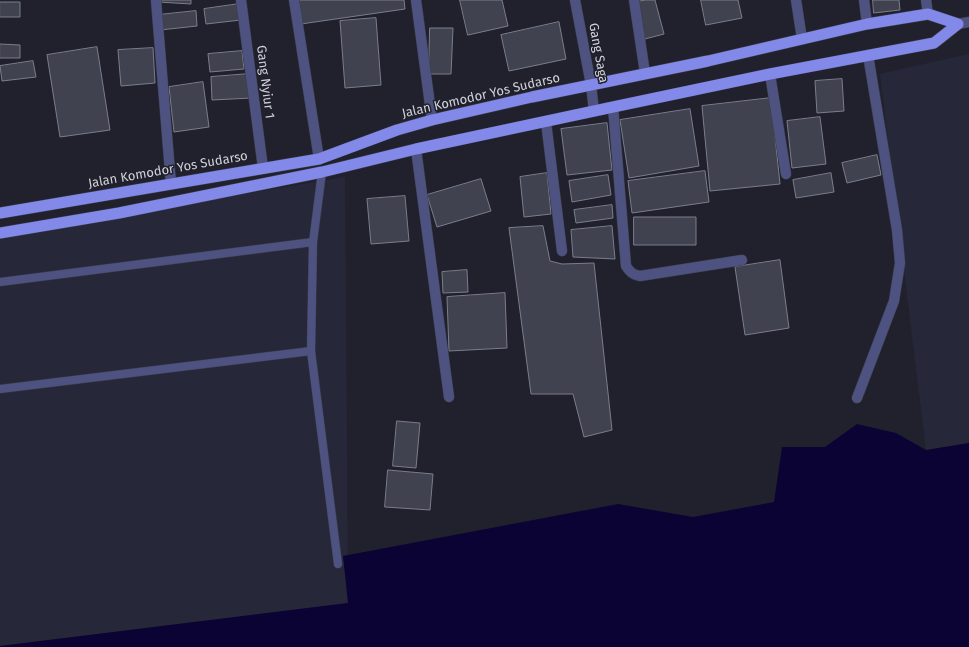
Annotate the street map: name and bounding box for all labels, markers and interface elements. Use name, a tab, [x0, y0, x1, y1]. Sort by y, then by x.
street label: Gang Saga	[585, 22, 611, 84]
street label: Gang Nyiur 1	[253, 44, 277, 120]
street label: Jalan Komodor Yos Sudarso	[400, 70, 562, 122]
street label: Jalan Komodor Yos Sudarso	[87, 148, 249, 192]

